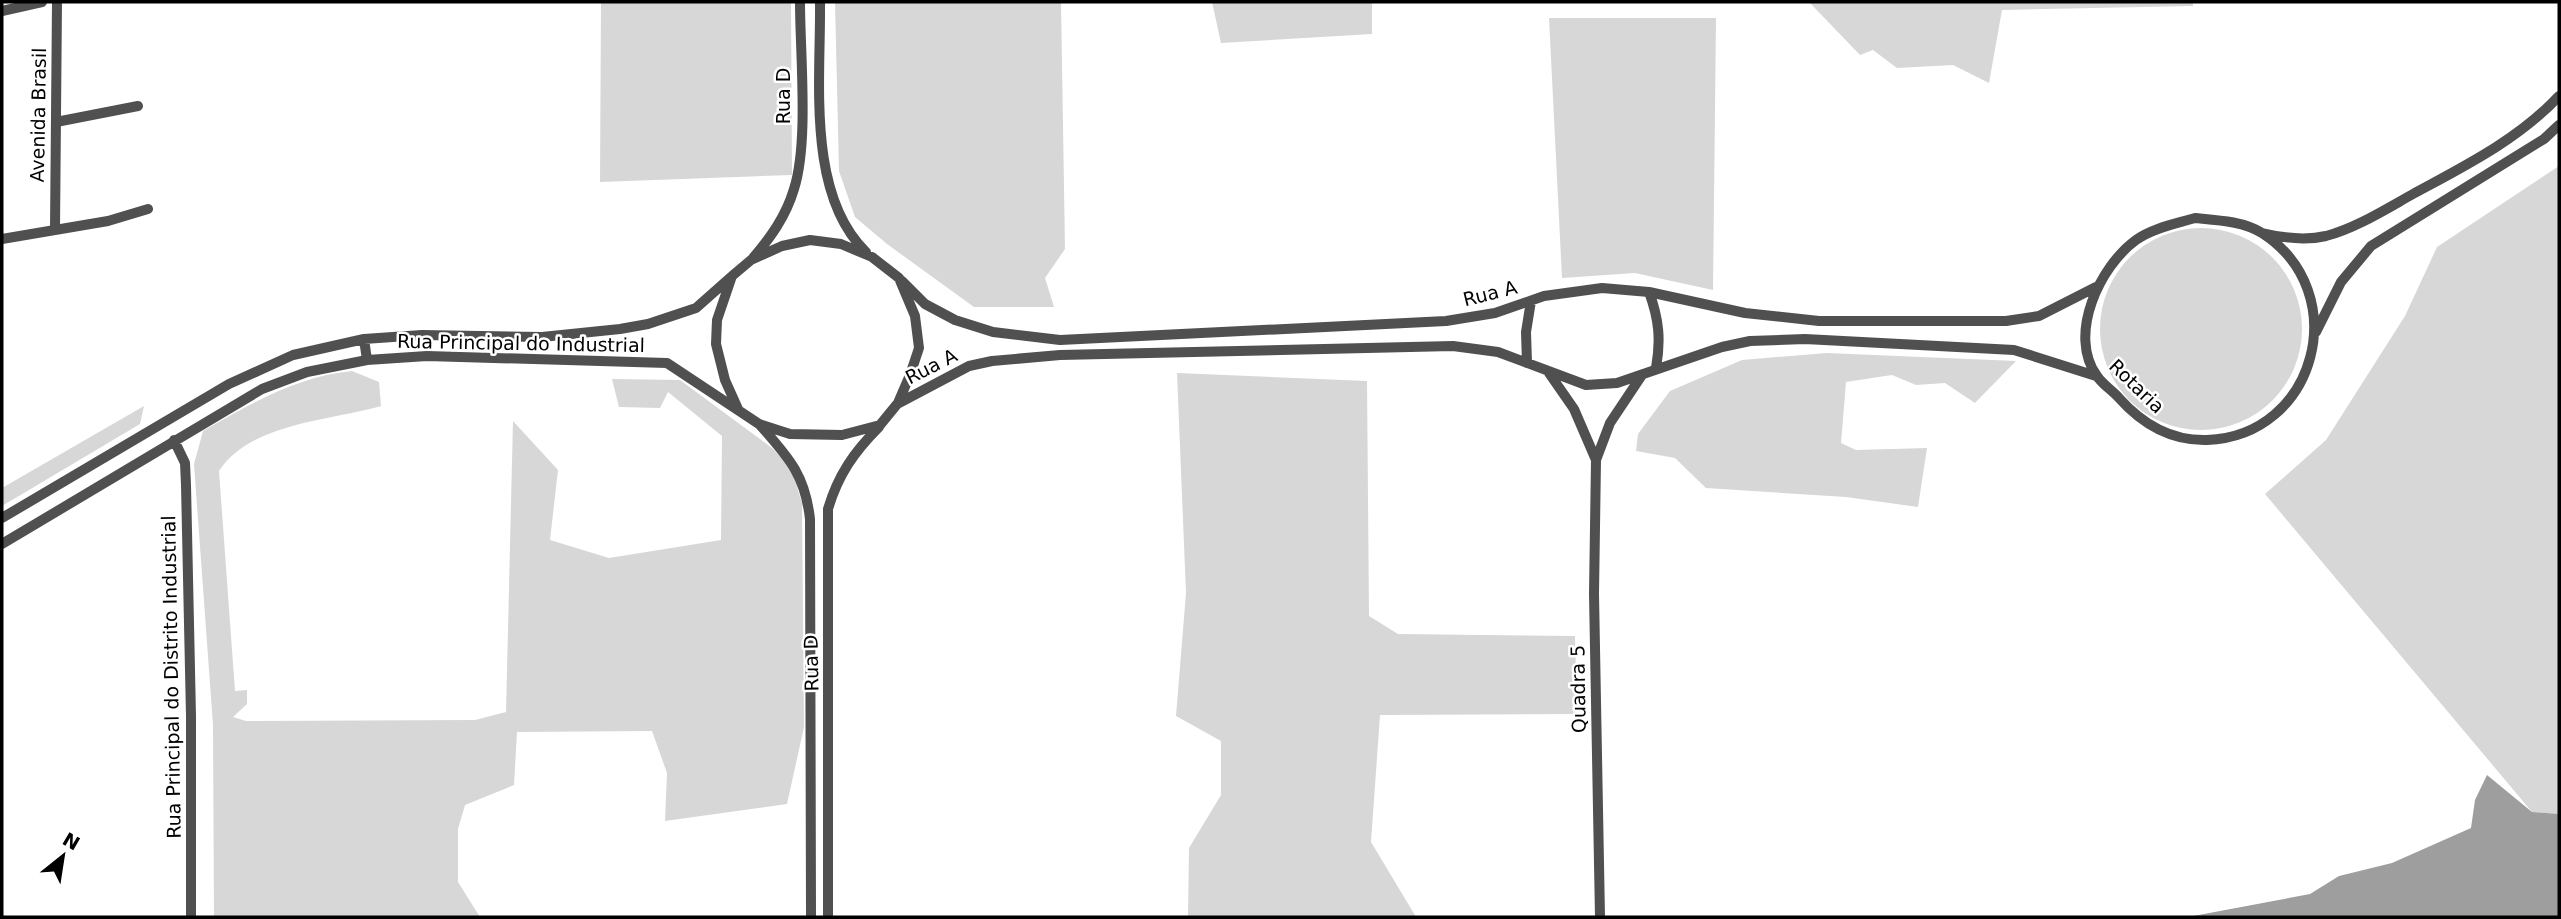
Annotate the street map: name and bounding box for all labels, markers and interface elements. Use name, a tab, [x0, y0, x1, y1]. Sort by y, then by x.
street label: Avenida Brasil	[26, 47, 50, 183]
street label: Rua D	[772, 68, 794, 124]
street label: Rua A	[1461, 276, 1519, 310]
street label: Rua Principal do Industrial	[397, 330, 645, 356]
street label: Rua A	[901, 344, 961, 388]
street label: Rotaria	[2105, 355, 2169, 417]
street label: Rua Principal do Distrito Industrial	[157, 515, 185, 839]
street label: Rua D	[800, 634, 822, 692]
street label: Quadra 5	[1566, 645, 1590, 733]
north arrow	[28, 821, 98, 891]
text: N	[59, 828, 84, 855]

